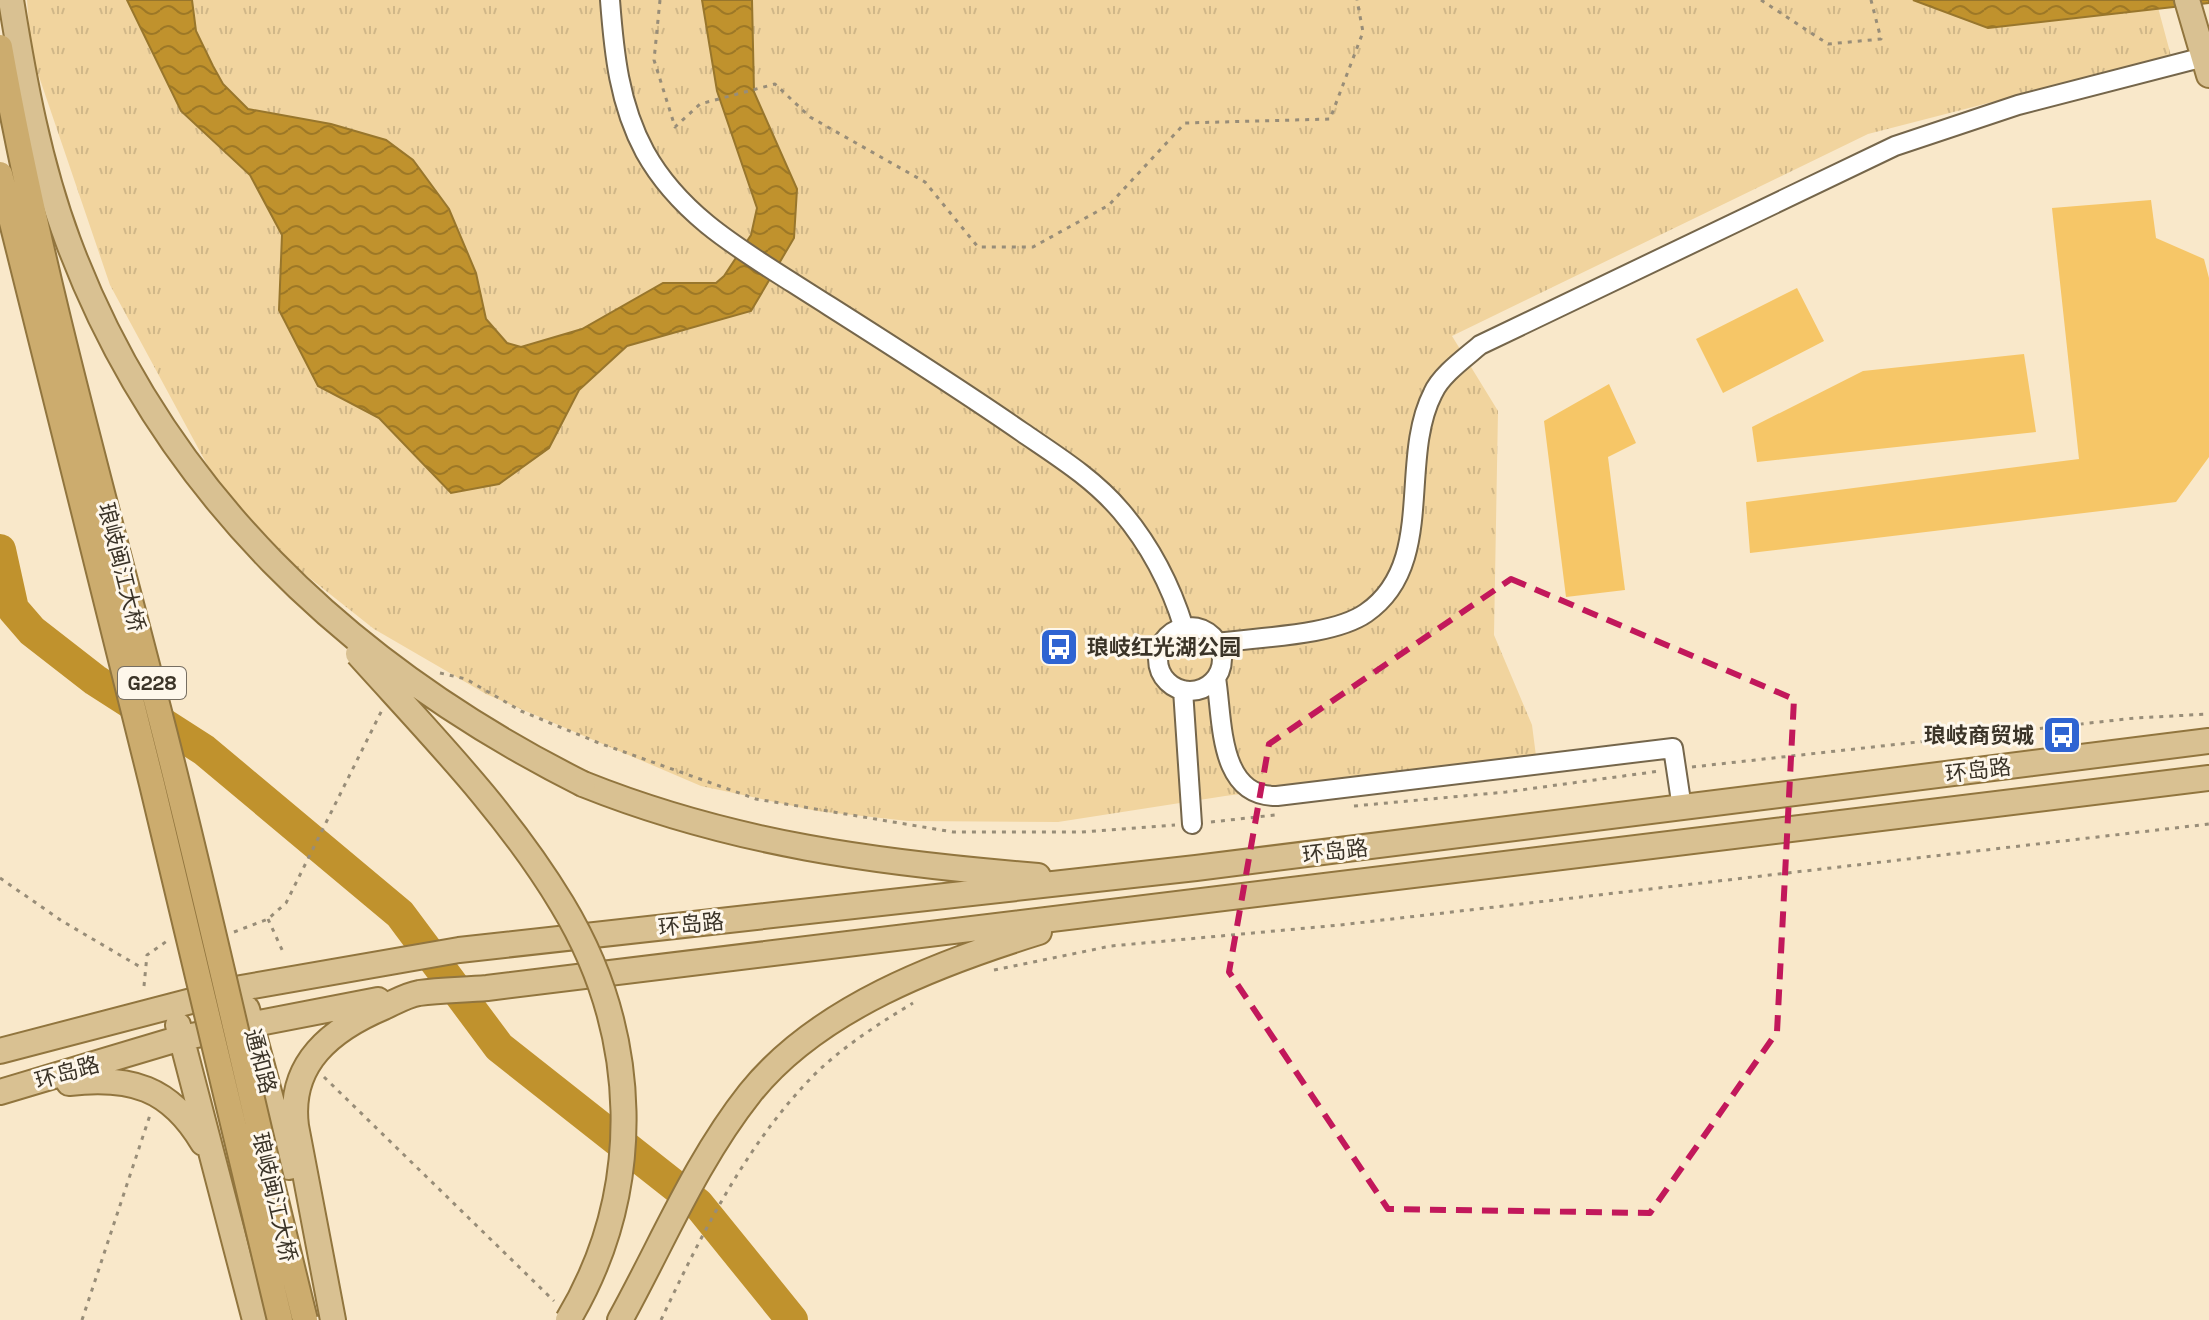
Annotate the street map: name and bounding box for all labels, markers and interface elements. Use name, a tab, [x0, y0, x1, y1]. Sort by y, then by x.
street label: 琅岐闽江大桥	[92, 500, 152, 634]
bus stop icon: 琅岐红光湖公园	[1038, 626, 1080, 668]
place label: 琅岐红光湖公园	[1087, 633, 1241, 661]
road number: G228	[118, 667, 186, 699]
bus stop icon: 琅岐商贸城	[2041, 714, 2083, 756]
place label: 琅岐商贸城	[1924, 721, 2034, 749]
street label: 环岛路	[1944, 752, 2012, 788]
street label: 环岛路	[1301, 833, 1369, 869]
street label: 环岛路	[657, 907, 725, 941]
street label: 通和路	[239, 1025, 283, 1097]
street label: 环岛路	[31, 1049, 103, 1095]
street label: 琅岐闽江大桥	[247, 1130, 303, 1264]

